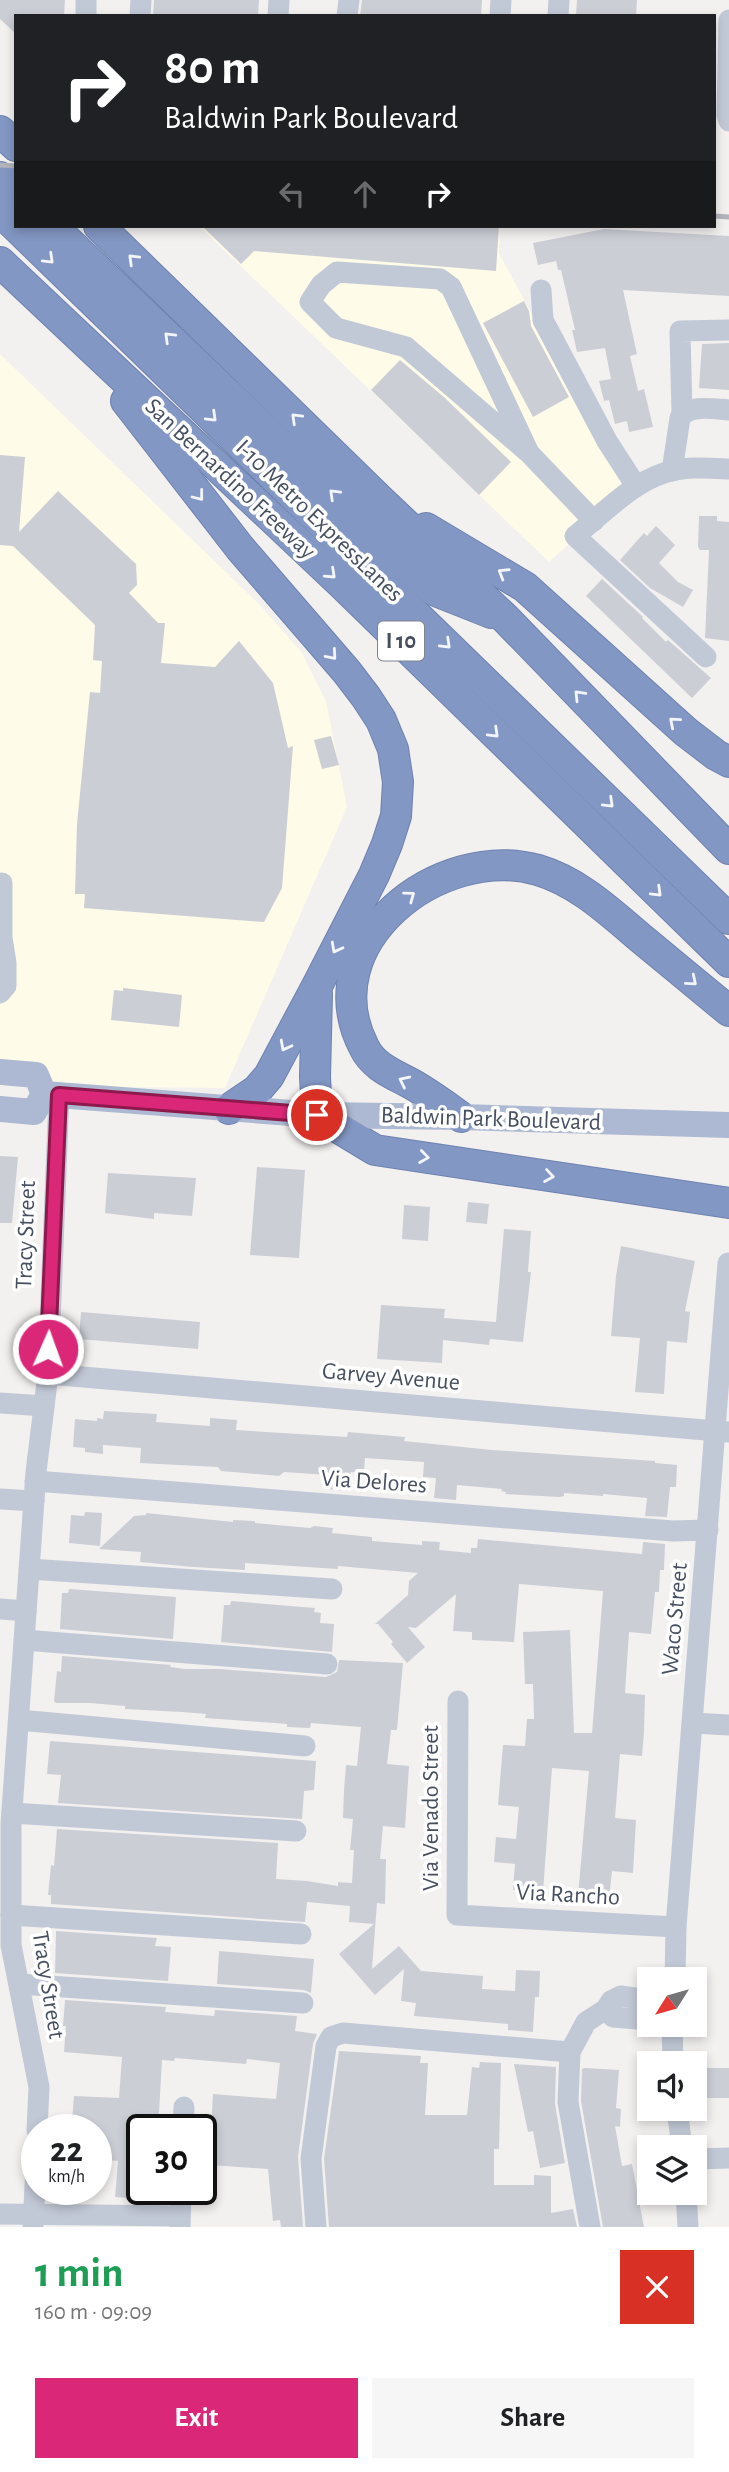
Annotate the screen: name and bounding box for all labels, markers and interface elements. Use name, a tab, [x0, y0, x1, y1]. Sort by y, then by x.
icon: right	[49, 42, 140, 133]
text: 80 m	[164, 44, 261, 93]
text: Baldwin Park Boulevard	[164, 102, 458, 134]
icon: left	[273, 175, 311, 213]
icon: ahead	[346, 175, 384, 213]
icon: right	[419, 175, 457, 213]
one-way arrow	[41, 250, 54, 263]
one-way arrow	[128, 255, 141, 268]
one-way arrow	[164, 333, 177, 346]
street label: San Bernardino Freeway	[140, 394, 320, 564]
one-way arrow	[204, 409, 217, 422]
one-way arrow	[291, 414, 304, 427]
street label: I-10 Metro ExpressLanes	[231, 435, 407, 607]
one-way arrow	[191, 488, 204, 501]
one-way arrow	[329, 490, 342, 503]
one-way arrow	[323, 566, 336, 579]
one-way arrow	[497, 569, 510, 582]
road number: I 10	[378, 622, 424, 660]
one-way arrow	[438, 636, 451, 649]
one-way arrow	[324, 647, 336, 660]
one-way arrow	[574, 690, 587, 703]
one-way arrow	[670, 718, 683, 730]
one-way arrow	[486, 724, 499, 737]
one-way arrow	[601, 794, 614, 807]
one-way arrow	[649, 883, 662, 896]
one-way arrow	[402, 892, 415, 904]
one-way arrow	[330, 941, 344, 953]
one-way arrow	[685, 972, 697, 985]
one-way arrow	[280, 1039, 293, 1052]
one-way arrow	[399, 1075, 411, 1089]
pin	[287, 1085, 347, 1145]
icon: arrive	[298, 1096, 336, 1134]
street label: Baldwin Park Boulevard	[380, 1103, 602, 1135]
one-way arrow	[418, 1150, 430, 1165]
one-way arrow	[543, 1168, 555, 1183]
street label: Tracy Street	[12, 1180, 40, 1290]
position arrow	[11, 1312, 85, 1386]
street label: Garvey Avenue	[321, 1359, 461, 1395]
street label: Via Delores	[320, 1466, 428, 1498]
street label: Waco Street	[658, 1561, 692, 1676]
street label: Via Venado Street	[419, 1725, 443, 1891]
street label: Via Rancho	[515, 1880, 621, 1910]
street label: Tracy Street	[28, 1929, 68, 2041]
north arrow	[637, 1967, 707, 2037]
map controls	[637, 1967, 707, 2205]
button: sound	[637, 2051, 707, 2121]
speed limit sign: 30	[126, 2114, 217, 2205]
text: 22	[50, 2133, 83, 2168]
button: layers	[637, 2135, 707, 2205]
text: km/h	[48, 2168, 85, 2186]
button: close	[620, 2250, 694, 2324]
text: 1 min	[35, 2252, 124, 2294]
text: 160 m · 09:09	[35, 2301, 152, 2324]
button: Exit	[35, 2378, 358, 2458]
button: Share	[372, 2378, 694, 2458]

